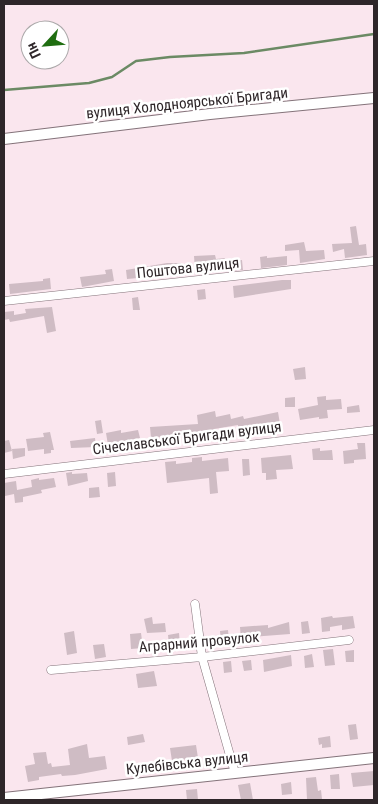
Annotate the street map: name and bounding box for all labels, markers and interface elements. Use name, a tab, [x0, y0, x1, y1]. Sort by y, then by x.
north arrow	[20, 20, 70, 70]
text: Пн	[23, 40, 44, 61]
street label: вулиця Холодноярської Бригади	[85, 83, 289, 123]
street label: Поштова вулиця	[136, 254, 240, 282]
street label: Січеславської Бригади вулиця	[91, 417, 283, 459]
street label: Аграрний провулок	[138, 628, 260, 656]
street label: Кулебівська вулиця	[125, 748, 249, 778]

